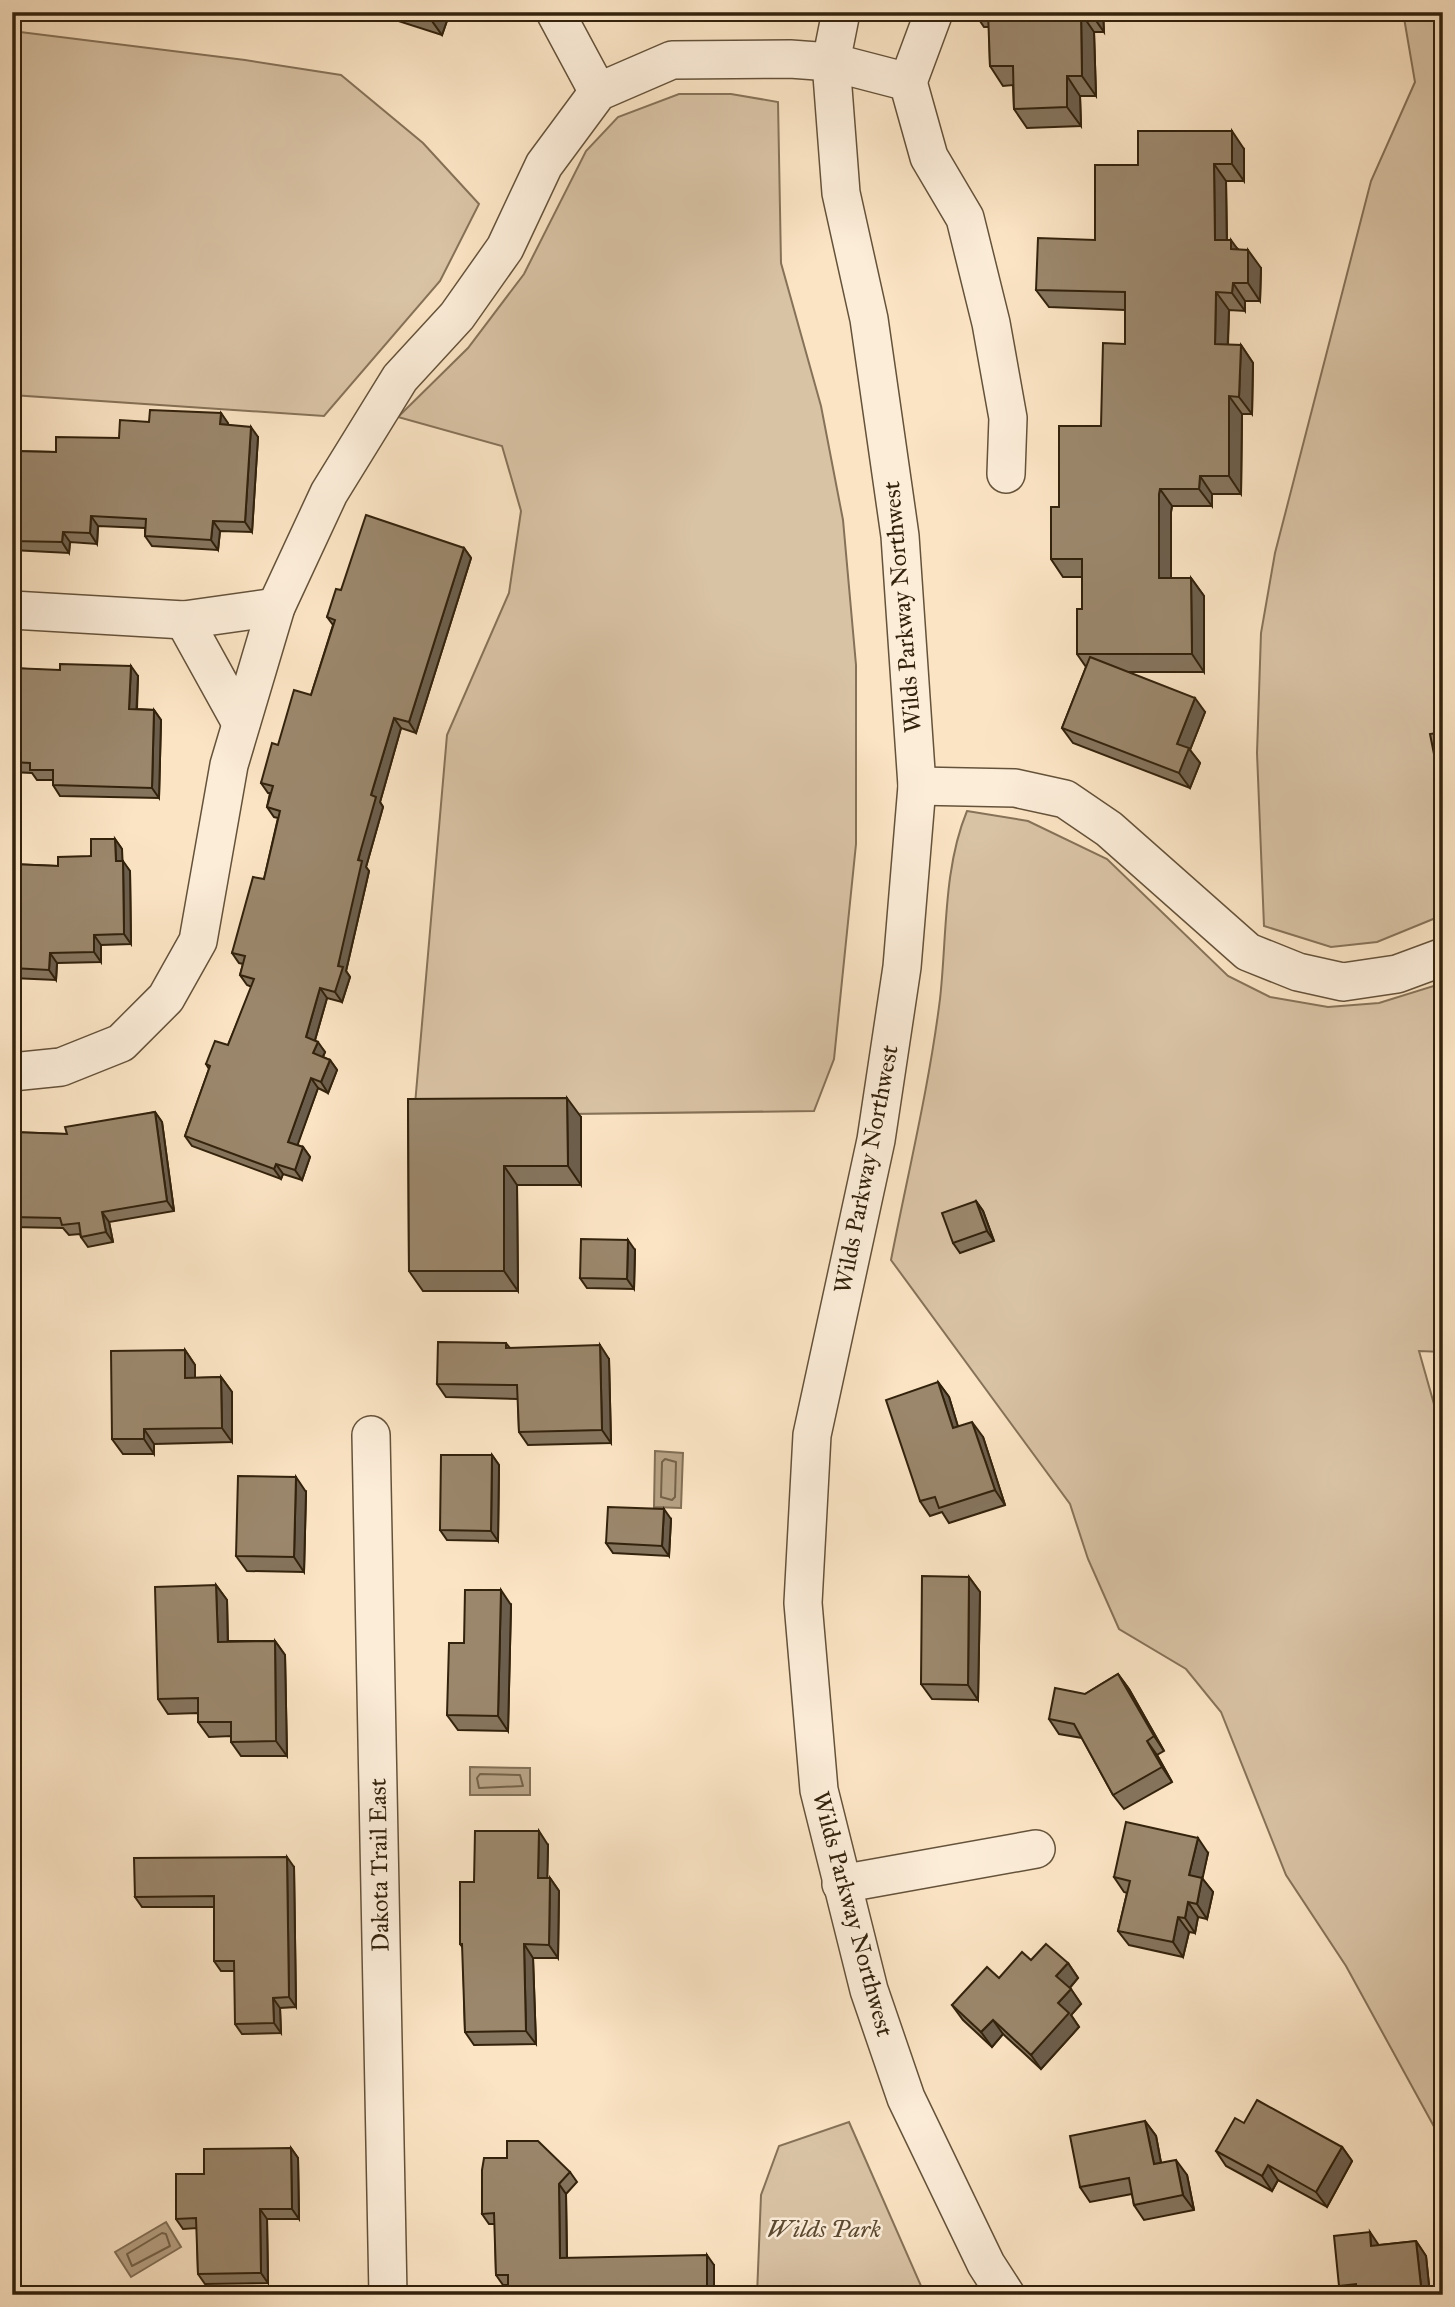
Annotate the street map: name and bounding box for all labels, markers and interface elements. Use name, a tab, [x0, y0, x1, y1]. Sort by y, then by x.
street label: Wilds Parkway Northwest	[876, 479, 928, 734]
street label: Wilds Parkway Northwest	[827, 1042, 905, 1296]
street label: Dakota Trail East	[362, 1777, 396, 1952]
street label: Wilds Parkway Northwest	[806, 1788, 900, 2040]
park label: Wilds Park	[767, 2214, 881, 2244]

